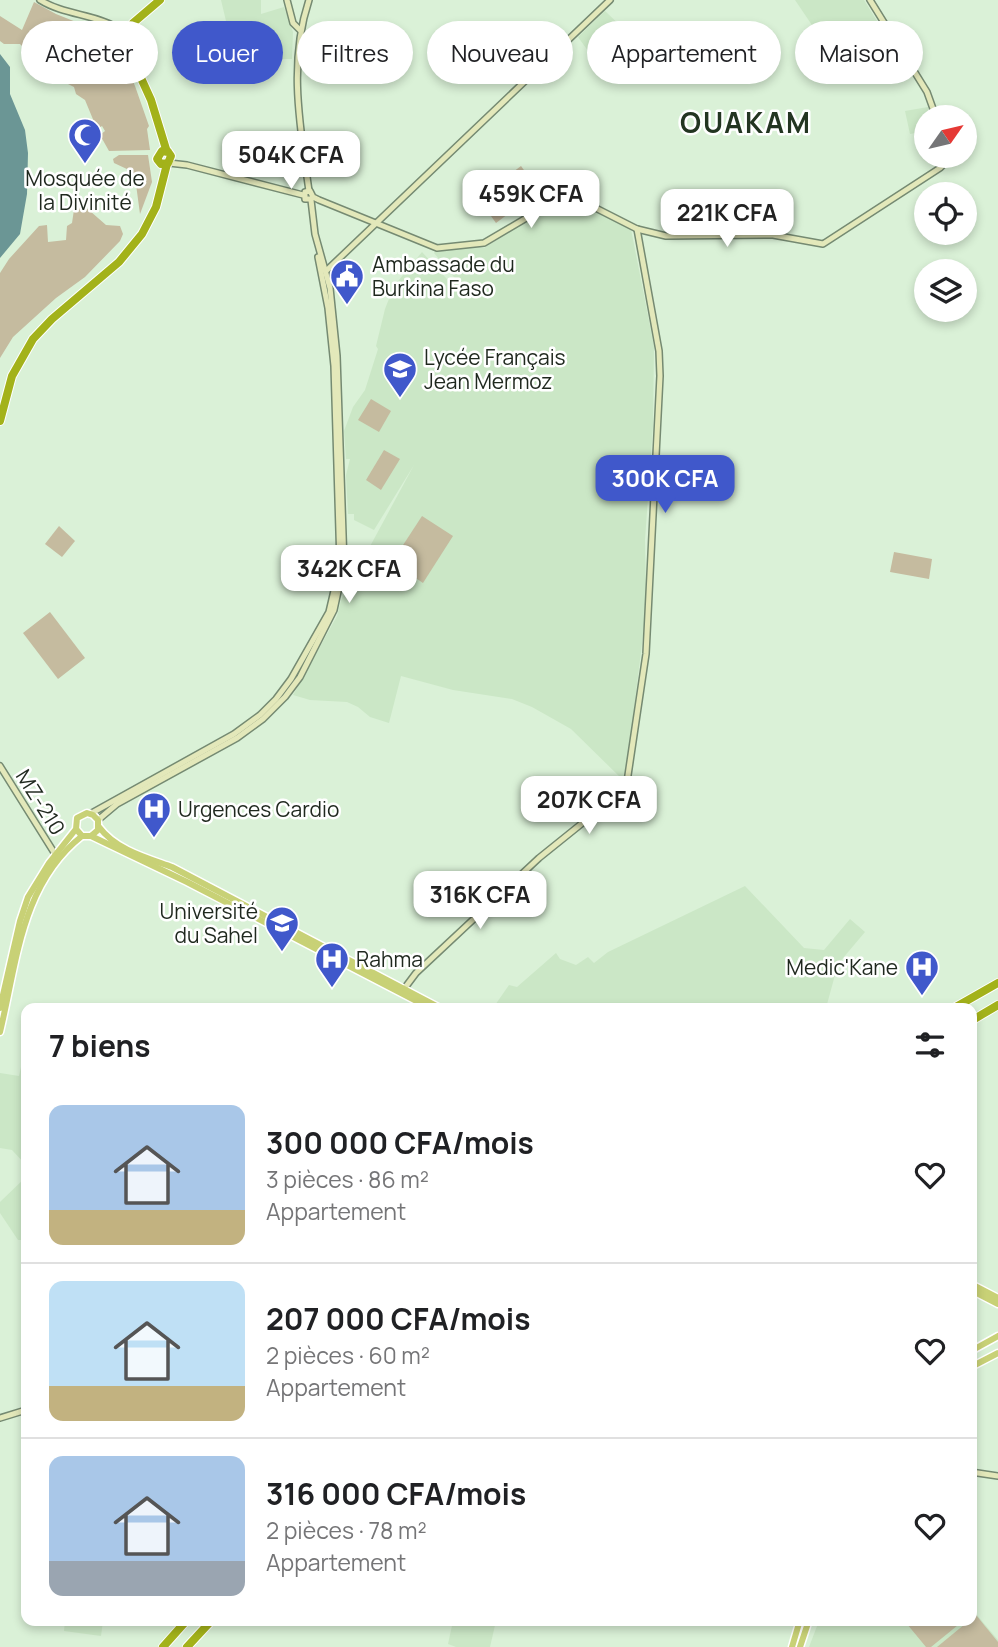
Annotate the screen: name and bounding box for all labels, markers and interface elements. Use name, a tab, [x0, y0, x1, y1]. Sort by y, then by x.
chip: Acheter	[21, 21, 158, 84]
chip: Louer	[172, 21, 283, 84]
chip: Filtres	[297, 21, 413, 84]
chip: Nouveau	[427, 21, 573, 84]
chip: Appartement	[587, 21, 781, 84]
chip: Maison	[795, 21, 923, 84]
district label: OUAKAM	[680, 103, 812, 141]
north arrow	[914, 105, 976, 168]
map controls	[914, 105, 977, 322]
mosque icon: Mosquée de la Divinité	[66, 116, 104, 165]
pin: 504K CFA	[219, 132, 363, 191]
text: 504K CFA	[238, 138, 344, 170]
place label: Mosquée de la Divinité	[25, 164, 145, 216]
pin: 459K CFA	[459, 170, 603, 230]
text: 459K CFA	[478, 177, 584, 209]
button: locate	[914, 182, 977, 245]
pin: 221K CFA	[655, 190, 799, 249]
text: 221K CFA	[677, 196, 777, 228]
place label: Ambassade du Burkina Faso	[372, 250, 515, 302]
public building icon: Ambassade du Burkina Faso	[328, 257, 366, 306]
button: layers	[914, 259, 977, 322]
place label: Lycée Français Jean Mermoz	[424, 343, 566, 395]
school or university icon: Lycée Français Jean Mermoz	[381, 350, 419, 399]
pin: 300K CFA	[593, 456, 737, 515]
text: 300K CFA	[612, 462, 718, 494]
pin: 342K CFA	[277, 546, 421, 605]
text: 342K CFA	[297, 552, 401, 584]
street label: MZ-210	[10, 764, 72, 840]
pin: 207K CFA	[517, 776, 661, 836]
text: 207K CFA	[537, 783, 641, 815]
hospital icon: Urgences Cardio	[135, 790, 173, 839]
place label: Urgences Cardio	[178, 795, 339, 823]
pin: 316K CFA	[408, 872, 552, 931]
text: 316K CFA	[430, 878, 530, 910]
place label: Université du Sahel	[160, 897, 258, 949]
school or university icon: Université du Sahel	[263, 904, 301, 953]
hospital icon: Rahma	[313, 940, 351, 989]
place label: Rahma	[356, 945, 423, 973]
hospital icon: Medic'Kane	[903, 948, 941, 997]
place label: Medic'Kane	[786, 953, 898, 981]
text: 7 biens	[49, 1025, 151, 1066]
icon: filters	[911, 1026, 949, 1064]
text: 300 000 CFA/mois	[266, 1122, 534, 1163]
icon: home	[105, 1133, 189, 1217]
icon: heart	[911, 1156, 949, 1194]
text: 3 pièces · 86 m²	[266, 1163, 429, 1195]
text: Appartement	[266, 1195, 406, 1227]
text: 207 000 CFA/mois	[266, 1298, 531, 1339]
icon: home	[105, 1309, 189, 1393]
icon: heart	[911, 1332, 949, 1370]
text: 2 pièces · 60 m²	[266, 1339, 430, 1371]
text: Appartement	[266, 1371, 406, 1403]
text: 316 000 CFA/mois	[266, 1473, 526, 1514]
icon: home	[105, 1484, 189, 1568]
icon: heart	[911, 1507, 949, 1545]
text: 2 pièces · 78 m²	[266, 1514, 427, 1546]
text: Appartement	[266, 1546, 406, 1578]

